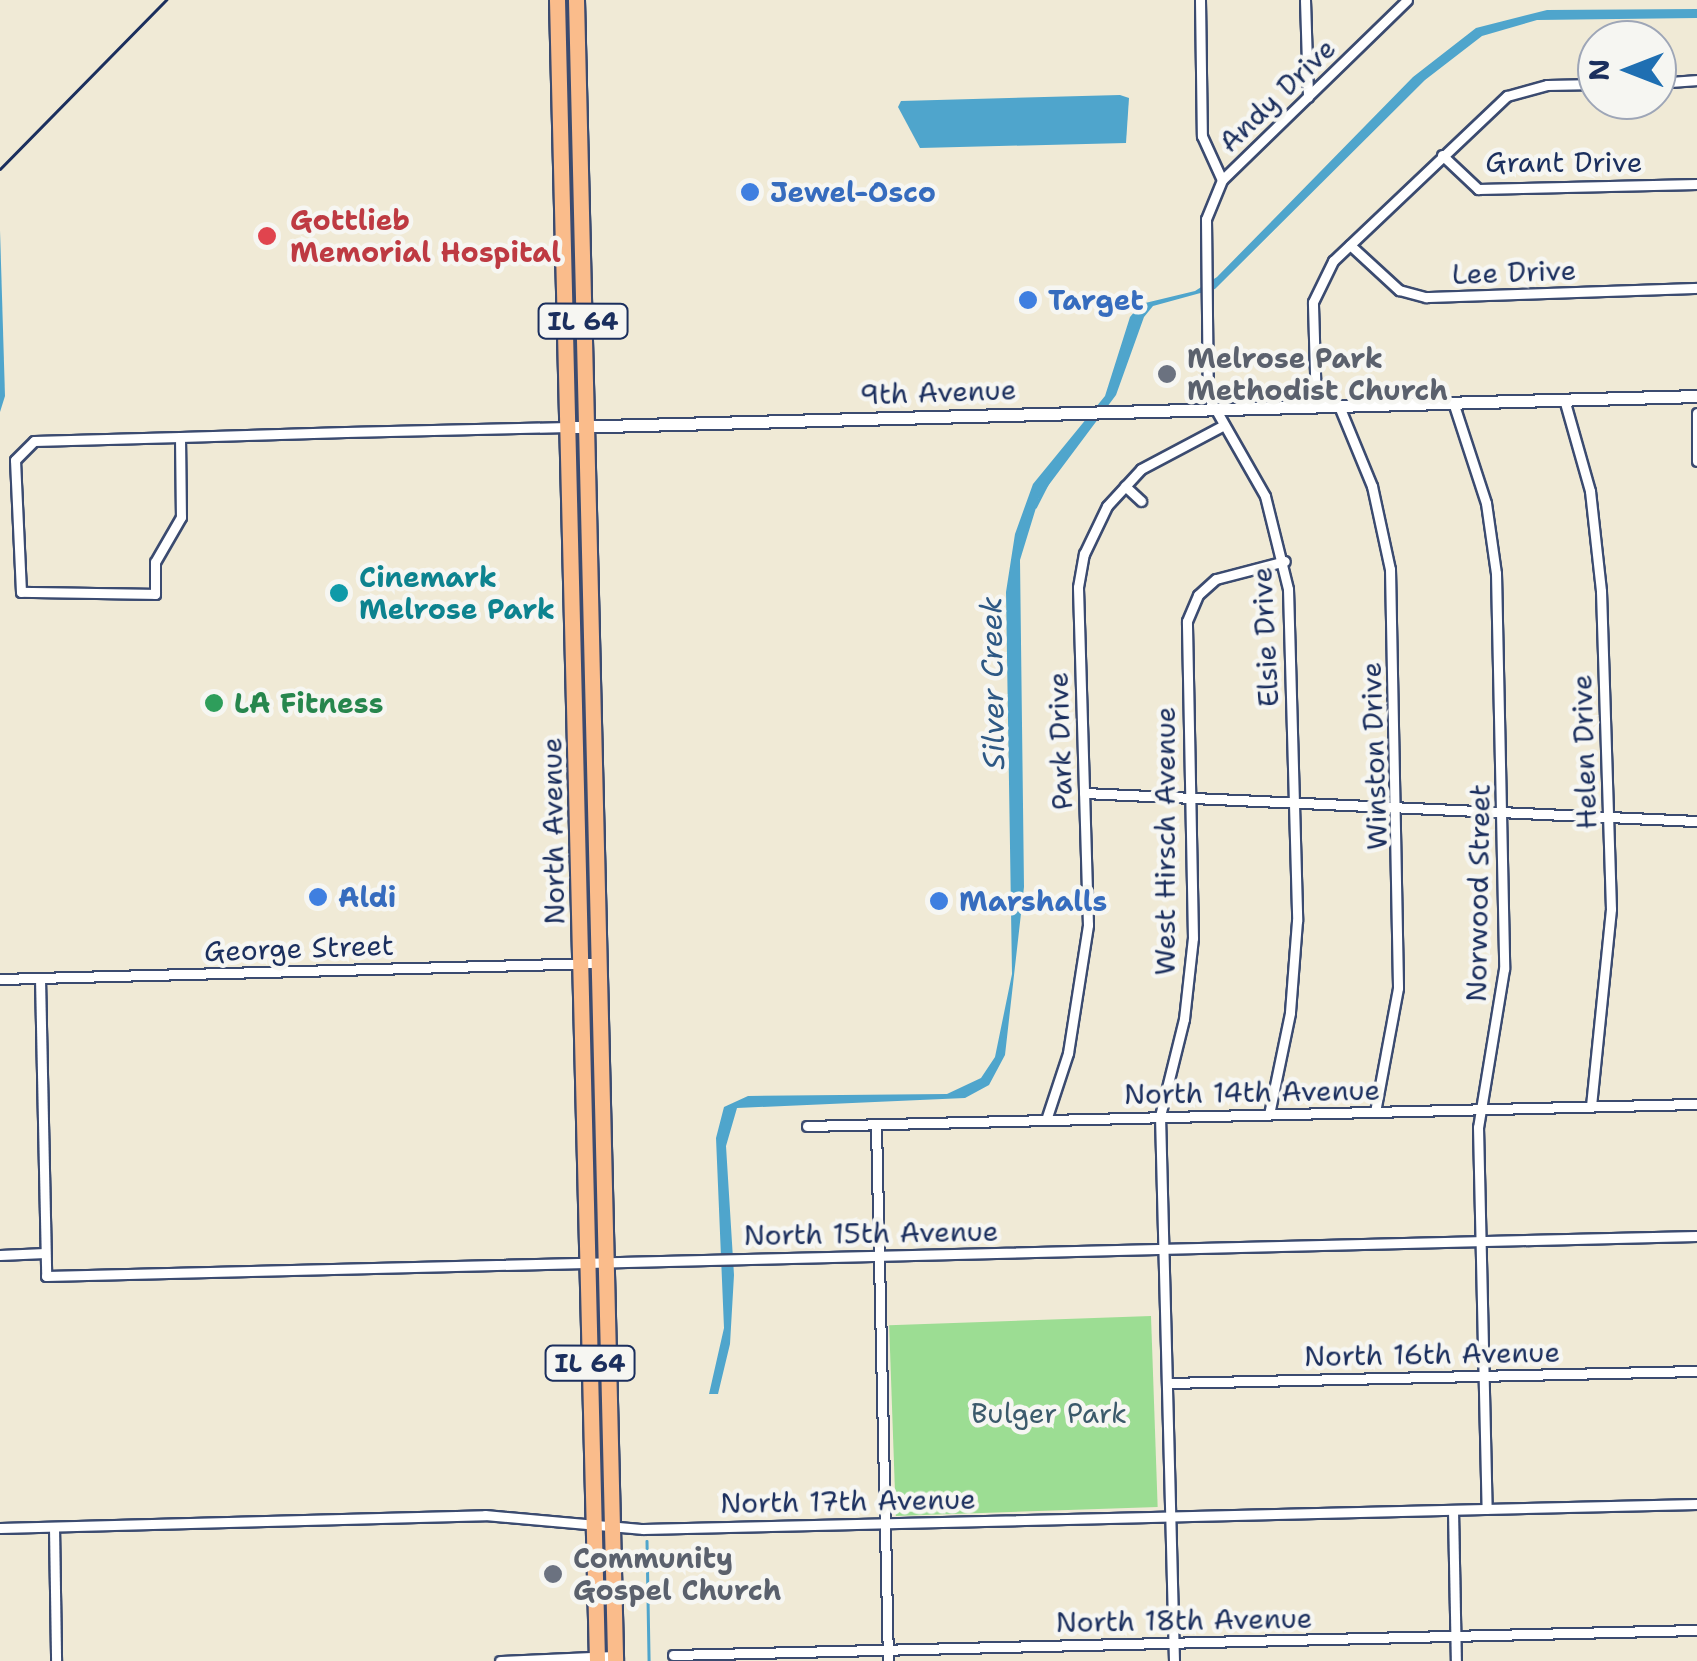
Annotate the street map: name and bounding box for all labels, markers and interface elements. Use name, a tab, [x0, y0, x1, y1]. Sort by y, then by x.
north arrow	[1577, 20, 1677, 120]
street label: Andy Drive	[1212, 31, 1342, 159]
text: N	[1580, 59, 1618, 81]
street label: Grant Drive	[1485, 145, 1643, 179]
place label: Jewel-Osco	[770, 175, 936, 209]
marker: Jewel-Osco	[739, 181, 761, 203]
place label: Gottlieb Memorial Hospital	[290, 203, 561, 269]
marker: Gottlieb Memorial Hospital	[254, 223, 280, 249]
street label: Lee Drive	[1451, 253, 1577, 291]
place label: Target	[1048, 283, 1144, 317]
marker: Target	[1017, 289, 1039, 311]
road number: IL 64	[536, 301, 630, 341]
place label: Melrose Park Methodist Church	[1187, 341, 1448, 407]
marker: Melrose Park Methodist Church	[1156, 363, 1178, 385]
street label: 9th Avenue	[859, 372, 1017, 412]
place label: Cinemark Melrose Park	[359, 560, 555, 626]
street label: Elsie Drive	[1245, 566, 1285, 708]
marker: Cinemark Melrose Park	[328, 582, 350, 604]
water label: Silver Creek	[973, 596, 1013, 770]
street label: Winston Drive	[1354, 661, 1394, 851]
street label: Park Drive	[1041, 671, 1079, 811]
street label: Helen Drive	[1565, 674, 1603, 830]
place label: LA Fitness	[234, 686, 383, 720]
marker: LA Fitness	[203, 692, 225, 714]
street label: West Hirsch Avenue	[1148, 707, 1182, 975]
street label: North Avenue	[535, 737, 571, 925]
street label: Norwood Street	[1459, 784, 1497, 1002]
place label: Aldi	[338, 880, 396, 914]
place label: Marshalls	[959, 884, 1107, 918]
marker: Aldi	[307, 886, 329, 908]
marker: Marshalls	[928, 890, 950, 912]
street label: George Street	[203, 928, 395, 968]
street label: North 14th Avenue	[1124, 1073, 1380, 1111]
street label: North 15th Avenue	[743, 1214, 999, 1252]
street label: North 16th Avenue	[1304, 1335, 1560, 1373]
road number: IL 64	[542, 1343, 638, 1383]
park label: Bulger Park	[971, 1396, 1127, 1430]
street label: North 17th Avenue	[720, 1482, 976, 1520]
place label: Community Gospel Church	[573, 1541, 781, 1607]
marker: Community Gospel Church	[542, 1563, 564, 1585]
street label: North 18th Avenue	[1055, 1601, 1313, 1639]

